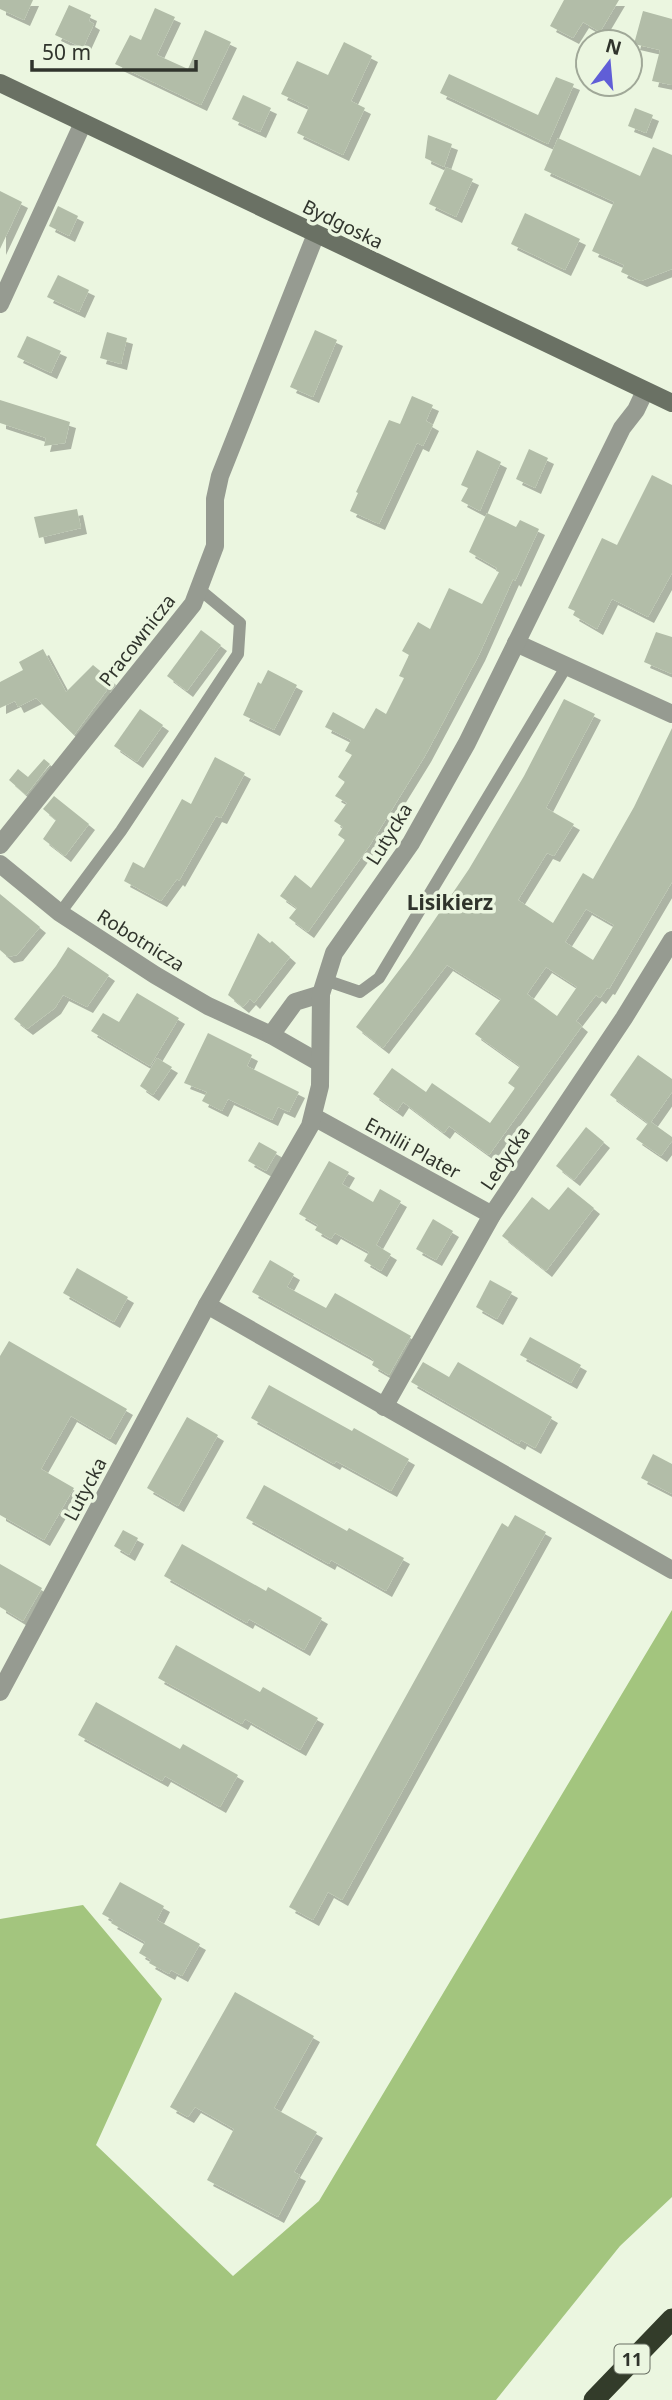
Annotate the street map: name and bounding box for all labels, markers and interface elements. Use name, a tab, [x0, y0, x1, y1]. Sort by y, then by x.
scale bar	[32, 28, 196, 72]
north arrow	[574, 28, 644, 98]
text: N	[603, 32, 625, 61]
text: 50 m	[42, 38, 91, 66]
street label: Bydgoska	[298, 193, 388, 255]
street label: Pracownicza	[93, 589, 181, 691]
street label: Lutycka	[360, 798, 418, 870]
district label: Lisikierz	[407, 888, 493, 916]
street label: Robotnicza	[92, 903, 190, 977]
street label: Emilii Plater	[361, 1111, 466, 1185]
street label: Ledycka	[474, 1121, 536, 1195]
street label: Lutycka	[58, 1453, 112, 1525]
road number: 11	[614, 2344, 650, 2374]

